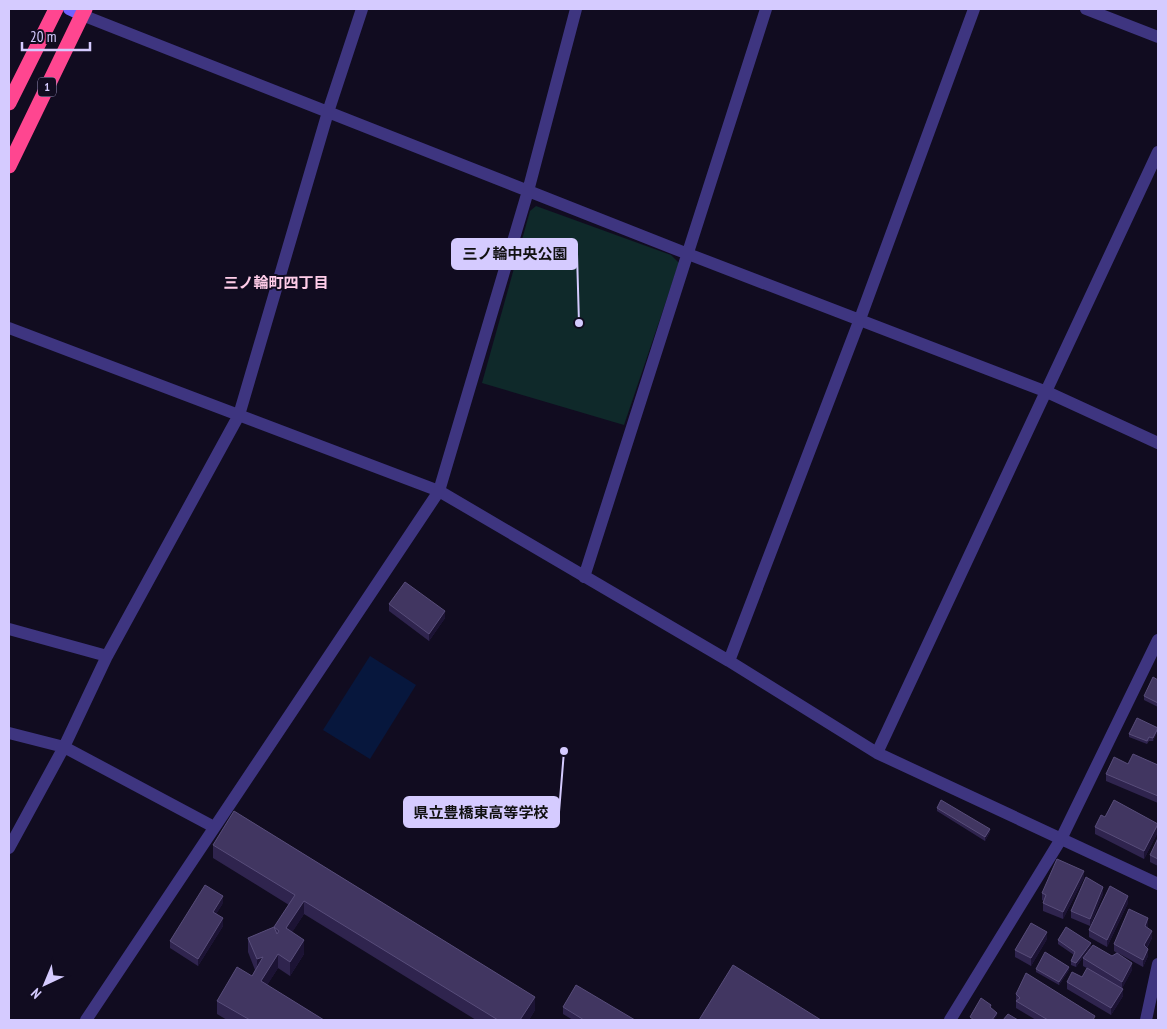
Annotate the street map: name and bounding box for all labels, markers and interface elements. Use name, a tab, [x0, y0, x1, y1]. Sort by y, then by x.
scale bar	[22, 20, 90, 52]
text: 20 m	[30, 27, 56, 46]
road number: 1	[38, 77, 56, 96]
callout: 三ノ輪中央公園	[452, 239, 577, 269]
text: 三ノ輪中央公園	[462, 244, 568, 263]
district label: 三ノ輪町四丁目	[223, 273, 329, 292]
callout: 県立豊橋東高等学校	[404, 797, 559, 827]
text: 県立豊橋東高等学校	[413, 803, 549, 822]
north arrow	[20, 959, 70, 1009]
text: N	[27, 984, 45, 1002]

